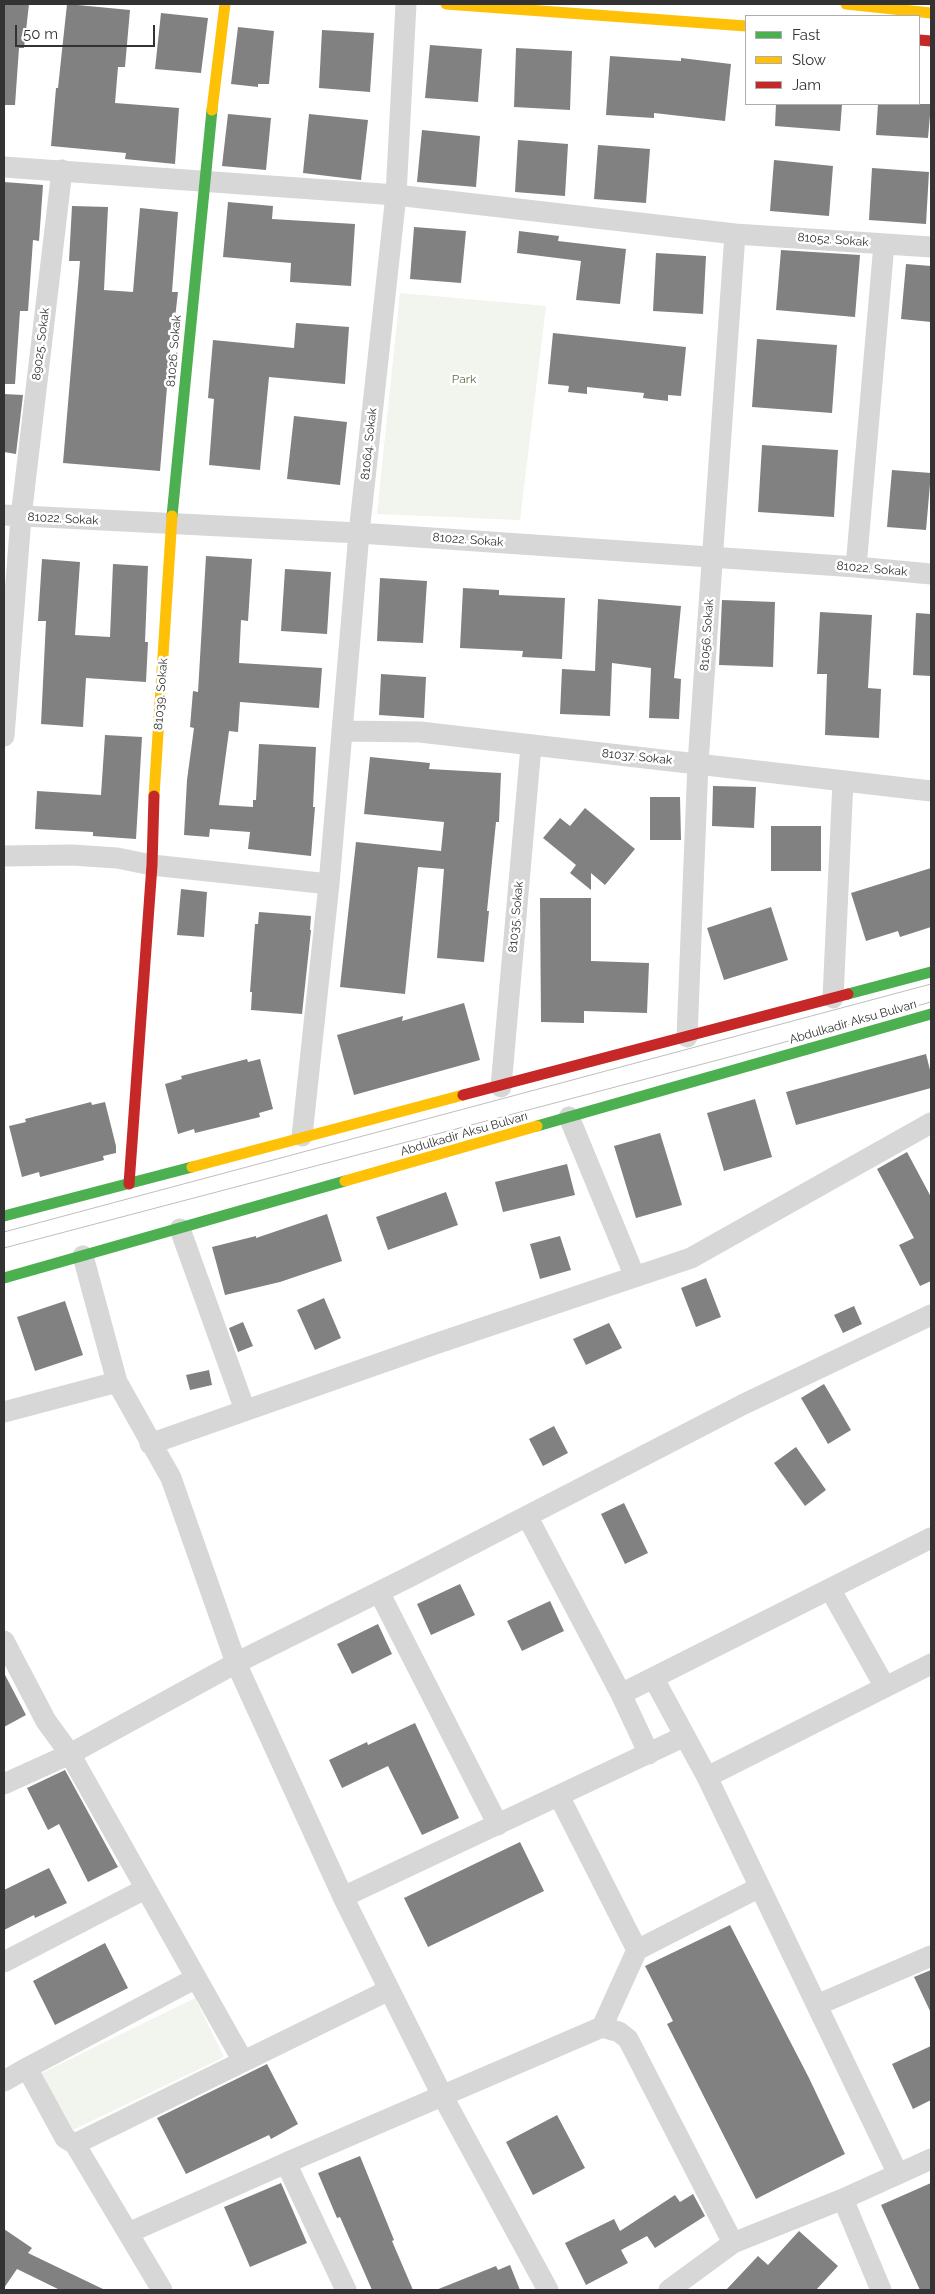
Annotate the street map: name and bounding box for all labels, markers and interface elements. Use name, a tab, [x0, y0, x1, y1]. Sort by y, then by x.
scale bar	[18, 15, 158, 47]
legend	[745, 15, 920, 105]
text: 50 m	[23, 25, 58, 43]
text: Fast	[792, 26, 820, 44]
text: Slow	[792, 51, 826, 69]
text: Jam	[792, 76, 821, 94]
street label: 81052. Sokak	[797, 230, 869, 250]
street label: 89025. Sokak	[29, 307, 53, 381]
street label: 81026. Sokak	[164, 314, 184, 388]
park label: Park	[452, 372, 476, 386]
street label: 81064. Sokak	[358, 407, 380, 481]
street label: 81022. Sokak	[27, 510, 99, 528]
street label: 81022. Sokak	[432, 530, 504, 550]
street label: 81022. Sokak	[836, 559, 908, 579]
street label: 81056. Sokak	[697, 598, 717, 672]
street label: 81039. Sokak	[151, 658, 171, 730]
street label: 81037. Sokak	[601, 746, 673, 768]
street label: 81035. Sokak	[506, 881, 526, 953]
street label: Abdulkadir Aksu Bulvarı	[788, 997, 918, 1047]
street label: Abdulkadir Aksu Bulvarı	[399, 1109, 529, 1159]

